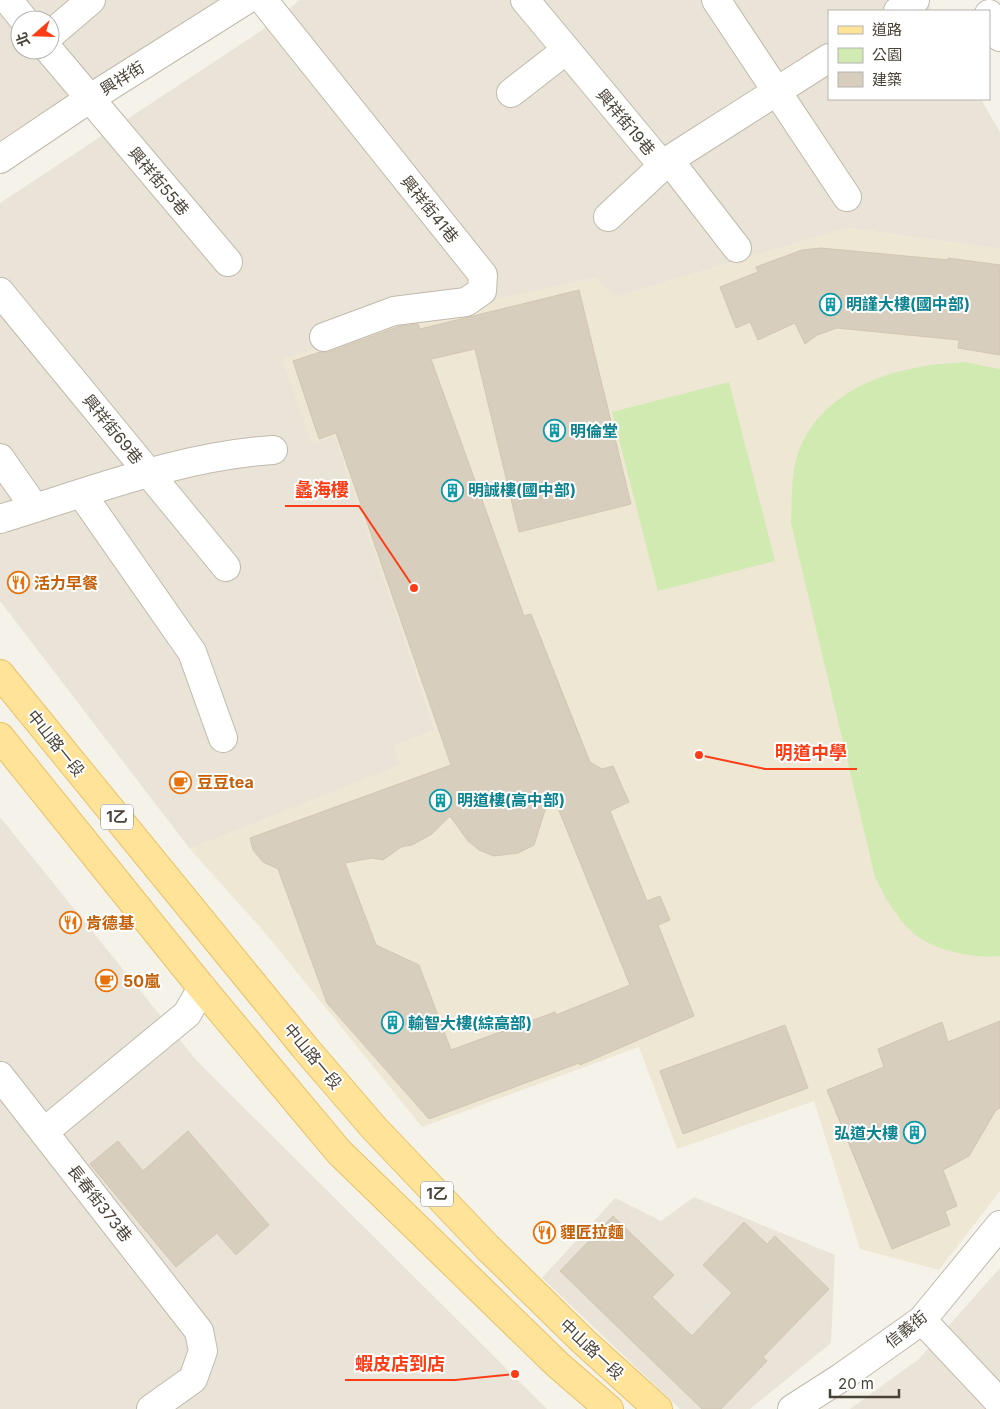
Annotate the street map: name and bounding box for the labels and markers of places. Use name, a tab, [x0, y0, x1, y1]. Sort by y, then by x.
building icon: 明謹大樓(國中部)	[818, 292, 842, 316]
place label: 明謹大樓(國中部)	[846, 294, 970, 314]
building icon: 明倫堂	[542, 419, 566, 443]
place label: 明倫堂	[570, 421, 618, 441]
callout: 蠡海樓	[285, 473, 359, 506]
building icon: 明誠樓(國中部)	[440, 478, 464, 502]
place label: 明誠樓(國中部)	[468, 480, 576, 500]
restaurant icon: 活力早餐	[6, 571, 30, 595]
place label: 活力早餐	[34, 573, 98, 593]
callout: 明道中學	[765, 736, 857, 769]
cafe icon: 豆豆tea	[169, 770, 193, 794]
place label: 豆豆tea	[197, 772, 254, 792]
building icon: 明道樓(高中部)	[429, 788, 453, 812]
place label: 明道樓(高中部)	[457, 790, 565, 810]
restaurant icon: 肯德基	[58, 911, 82, 935]
place label: 肯德基	[86, 913, 135, 933]
cafe icon: 50嵐	[95, 969, 119, 993]
place label: 50嵐	[123, 971, 161, 991]
building icon: 輸智大樓(綜高部)	[380, 1011, 404, 1035]
place label: 輸智大樓(綜高部)	[408, 1013, 532, 1033]
building icon: 弘道大樓	[902, 1121, 926, 1145]
place label: 弘道大樓	[834, 1123, 898, 1143]
restaurant icon: 貍匠拉麵	[532, 1220, 556, 1244]
place label: 貍匠拉麵	[560, 1222, 624, 1242]
callout: 蝦皮店到店	[345, 1347, 455, 1380]

